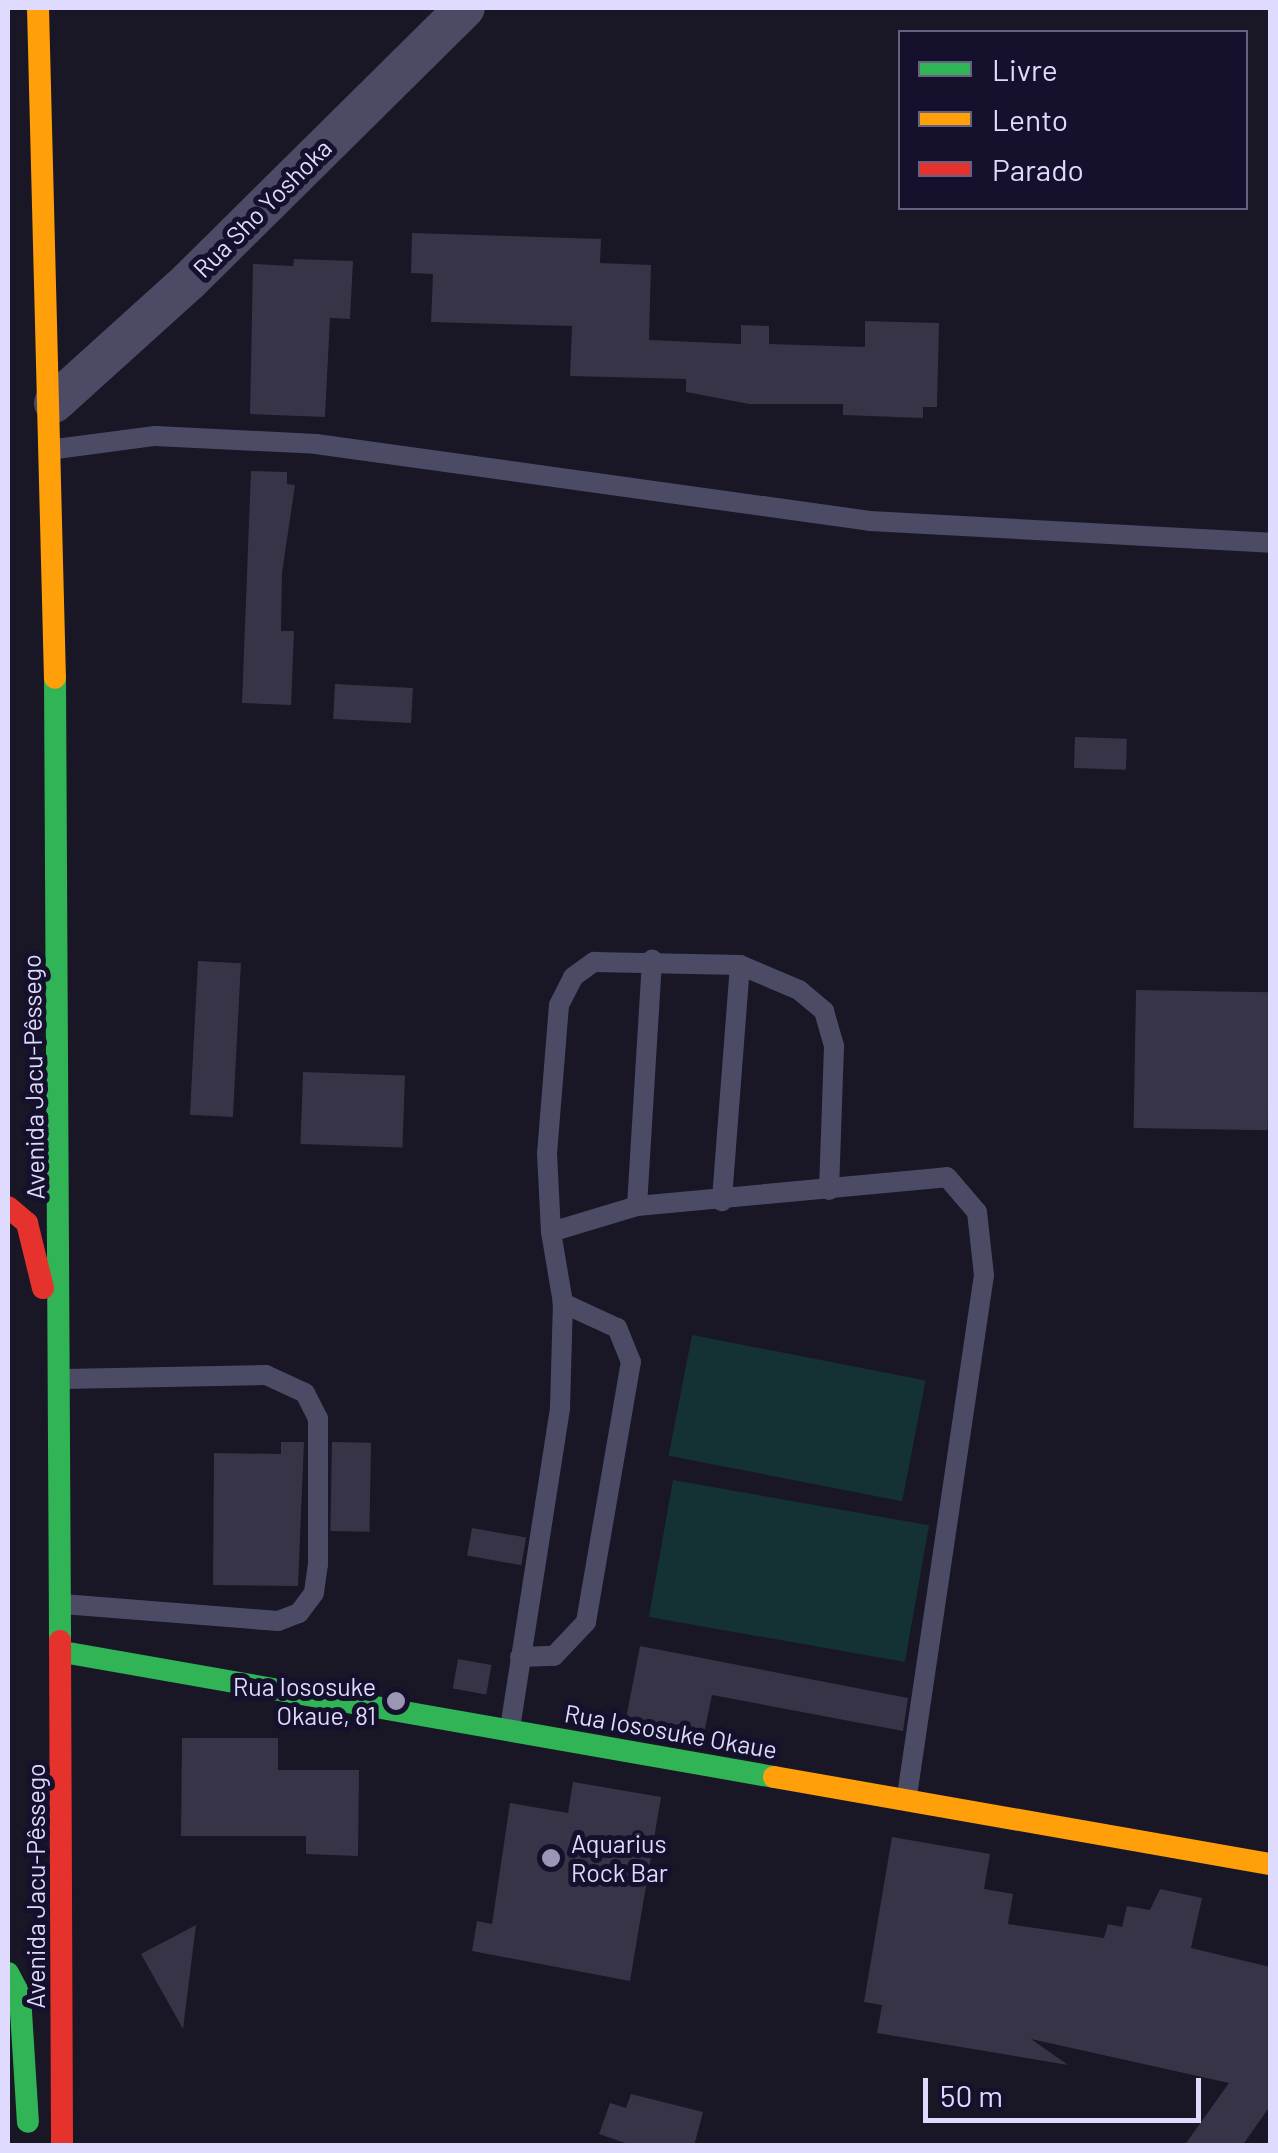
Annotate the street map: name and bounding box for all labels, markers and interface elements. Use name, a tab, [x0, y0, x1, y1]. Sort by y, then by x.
legend	[898, 30, 1248, 210]
text: Livre	[992, 51, 1058, 87]
text: Lento	[992, 101, 1068, 137]
street label: Rua Sho Yoshoka	[187, 133, 337, 283]
text: Parado	[992, 151, 1084, 187]
street label: Avenida Jacu-Pêssego	[16, 954, 50, 1200]
place label: Rua Iososuke Okaue, 81	[233, 1672, 376, 1731]
marker: Rua Iososuke Okaue, 81	[385, 1690, 407, 1712]
street label: Rua Iososuke Okaue	[562, 1698, 780, 1764]
street label: Avenida Jacu-Pêssego	[20, 1763, 50, 2009]
place label: Aquarius Rock Bar	[571, 1829, 668, 1888]
marker: Aquarius Rock Bar	[540, 1847, 562, 1869]
scale bar	[928, 2058, 1206, 2120]
text: 50 m	[940, 2077, 1003, 2113]

